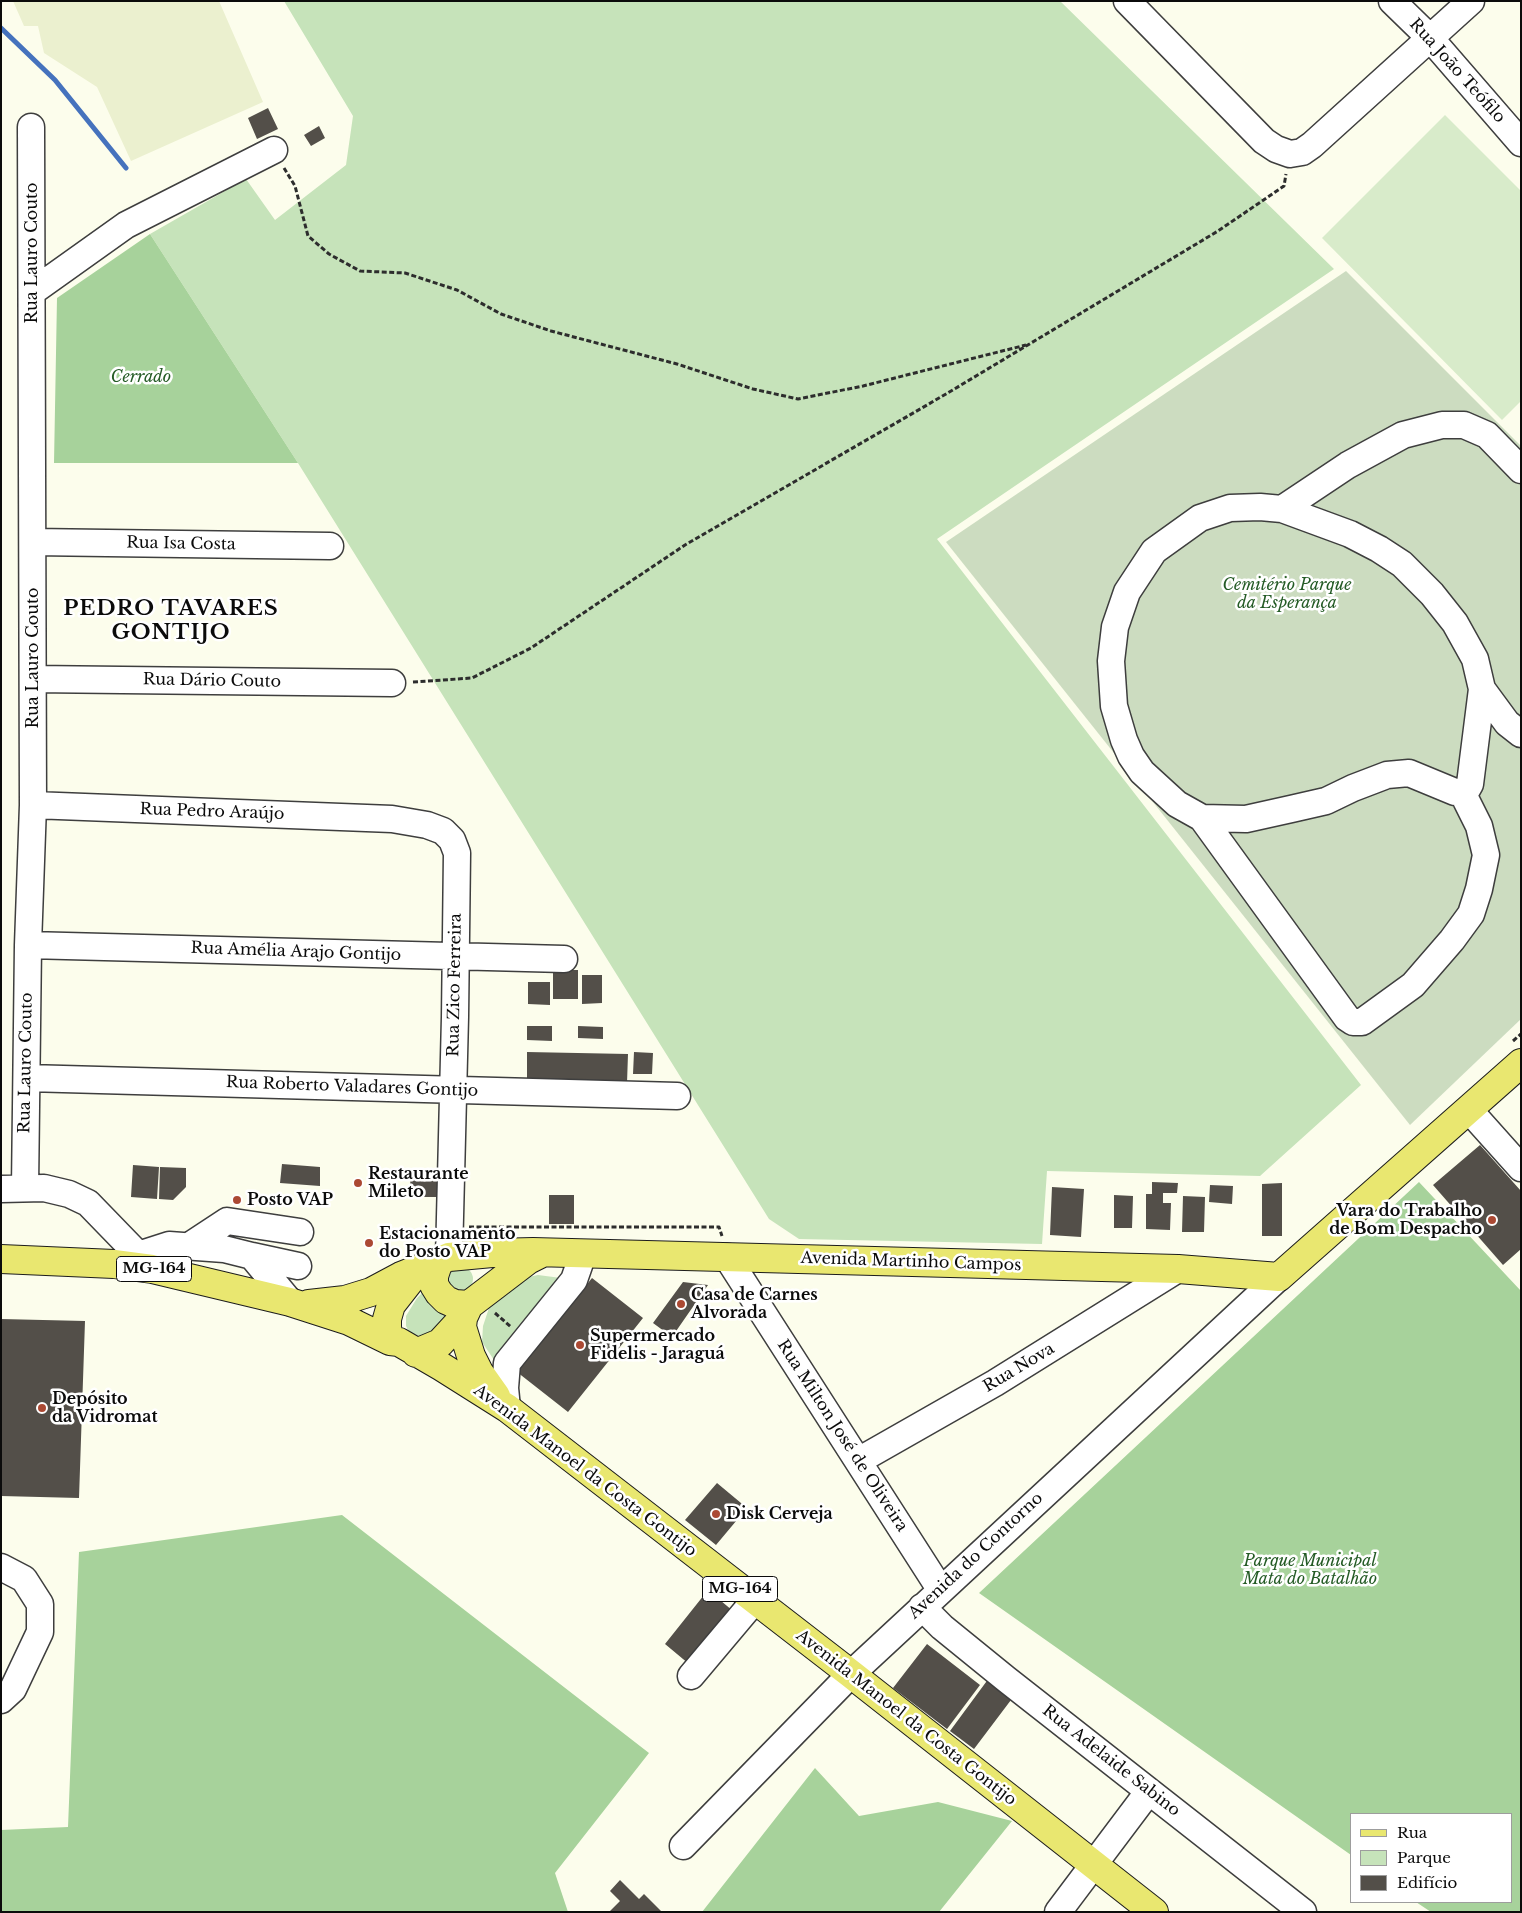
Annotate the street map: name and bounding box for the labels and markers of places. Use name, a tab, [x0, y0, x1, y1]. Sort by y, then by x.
place label: Restaurante Mileto	[368, 1164, 469, 1202]
marker: Restaurante Mileto	[352, 1177, 364, 1189]
place label: Posto VAP	[247, 1190, 333, 1210]
marker: Posto VAP	[231, 1194, 243, 1206]
place label: Vara do Trabalho de Bom Despacho	[1329, 1201, 1482, 1239]
marker: Vara do Trabalho de Bom Despacho	[1486, 1214, 1498, 1226]
place label: Estacionamento do Posto VAP	[379, 1224, 516, 1262]
marker: Estacionamento do Posto VAP	[363, 1237, 375, 1249]
place label: Casa de Carnes Alvorada	[691, 1285, 818, 1323]
marker: Casa de Carnes Alvorada	[675, 1298, 687, 1310]
place label: Supermercado Fidelis - Jaraguá	[590, 1326, 725, 1364]
marker: Supermercado Fidelis - Jaraguá	[574, 1339, 586, 1351]
place label: Depósito da Vidromat	[52, 1389, 158, 1427]
marker: Depósito da Vidromat	[36, 1402, 48, 1414]
place label: Disk Cerveja	[726, 1504, 833, 1524]
marker: Disk Cerveja	[710, 1508, 722, 1520]

